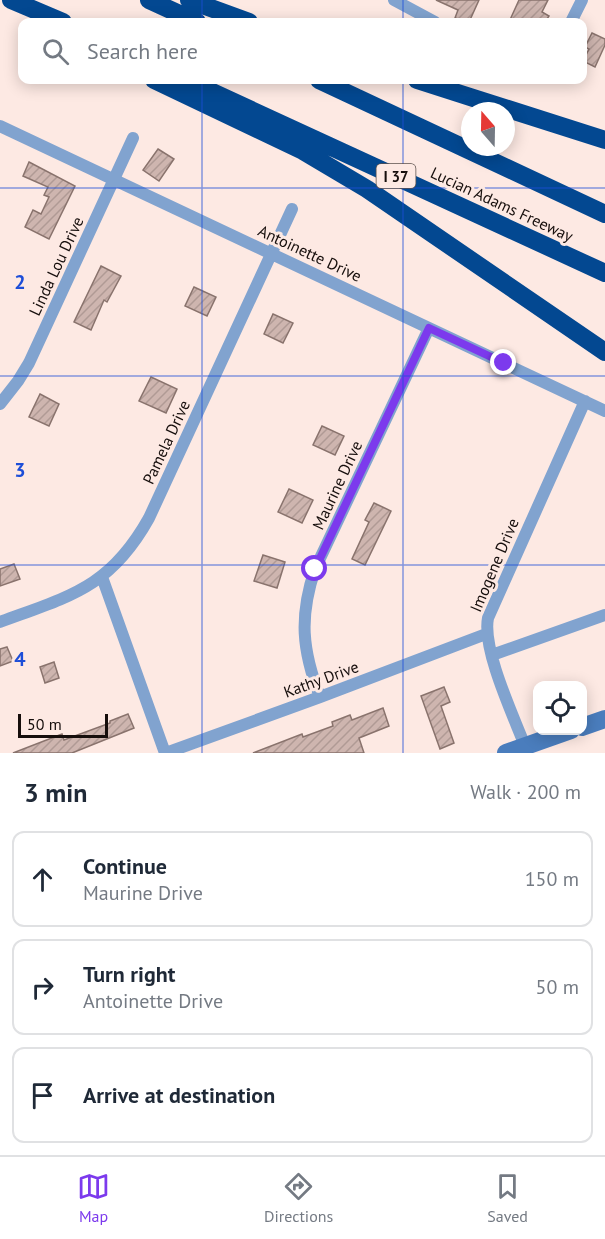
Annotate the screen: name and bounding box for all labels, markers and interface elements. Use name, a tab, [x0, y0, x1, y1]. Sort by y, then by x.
search box	[18, 18, 587, 84]
icon: search	[39, 35, 72, 68]
text: Search here	[87, 37, 198, 65]
north arrow	[461, 102, 515, 156]
street label: Lucian Adams Freeway	[427, 162, 577, 246]
road number: I 37	[376, 164, 416, 188]
street label: Linda Lou Drive	[24, 213, 88, 319]
street label: Antoinette Drive	[255, 220, 365, 286]
text: 2	[14, 269, 26, 295]
route end	[490, 349, 516, 375]
street label: Pamela Drive	[138, 397, 194, 487]
street label: Maurine Drive	[308, 437, 366, 533]
text: 3	[14, 457, 26, 483]
street label: Imogene Drive	[465, 515, 523, 615]
route start	[301, 555, 327, 581]
text: 4	[14, 646, 26, 672]
street label: Kathy Drive	[281, 656, 361, 702]
map controls	[533, 681, 587, 735]
button: locate	[533, 681, 587, 735]
scale bar	[18, 711, 108, 738]
text: 50 m	[27, 714, 62, 734]
text: 3 min	[24, 776, 87, 809]
text: Walk · 200 m	[470, 779, 581, 805]
text: Continue	[83, 852, 167, 880]
icon: ahead	[26, 863, 59, 896]
text: 150 m	[525, 866, 579, 892]
text: Maurine Drive	[83, 880, 203, 906]
text: Turn right	[83, 960, 175, 988]
icon: right	[26, 971, 59, 1004]
text: 50 m	[536, 974, 579, 1000]
text: Antoinette Drive	[83, 988, 223, 1014]
icon: arrive	[26, 1079, 59, 1112]
text: Arrive at destination	[83, 1081, 275, 1109]
tab: Map	[77, 1170, 110, 1226]
tab: Directions	[264, 1170, 333, 1226]
tab: Saved	[487, 1170, 528, 1226]

